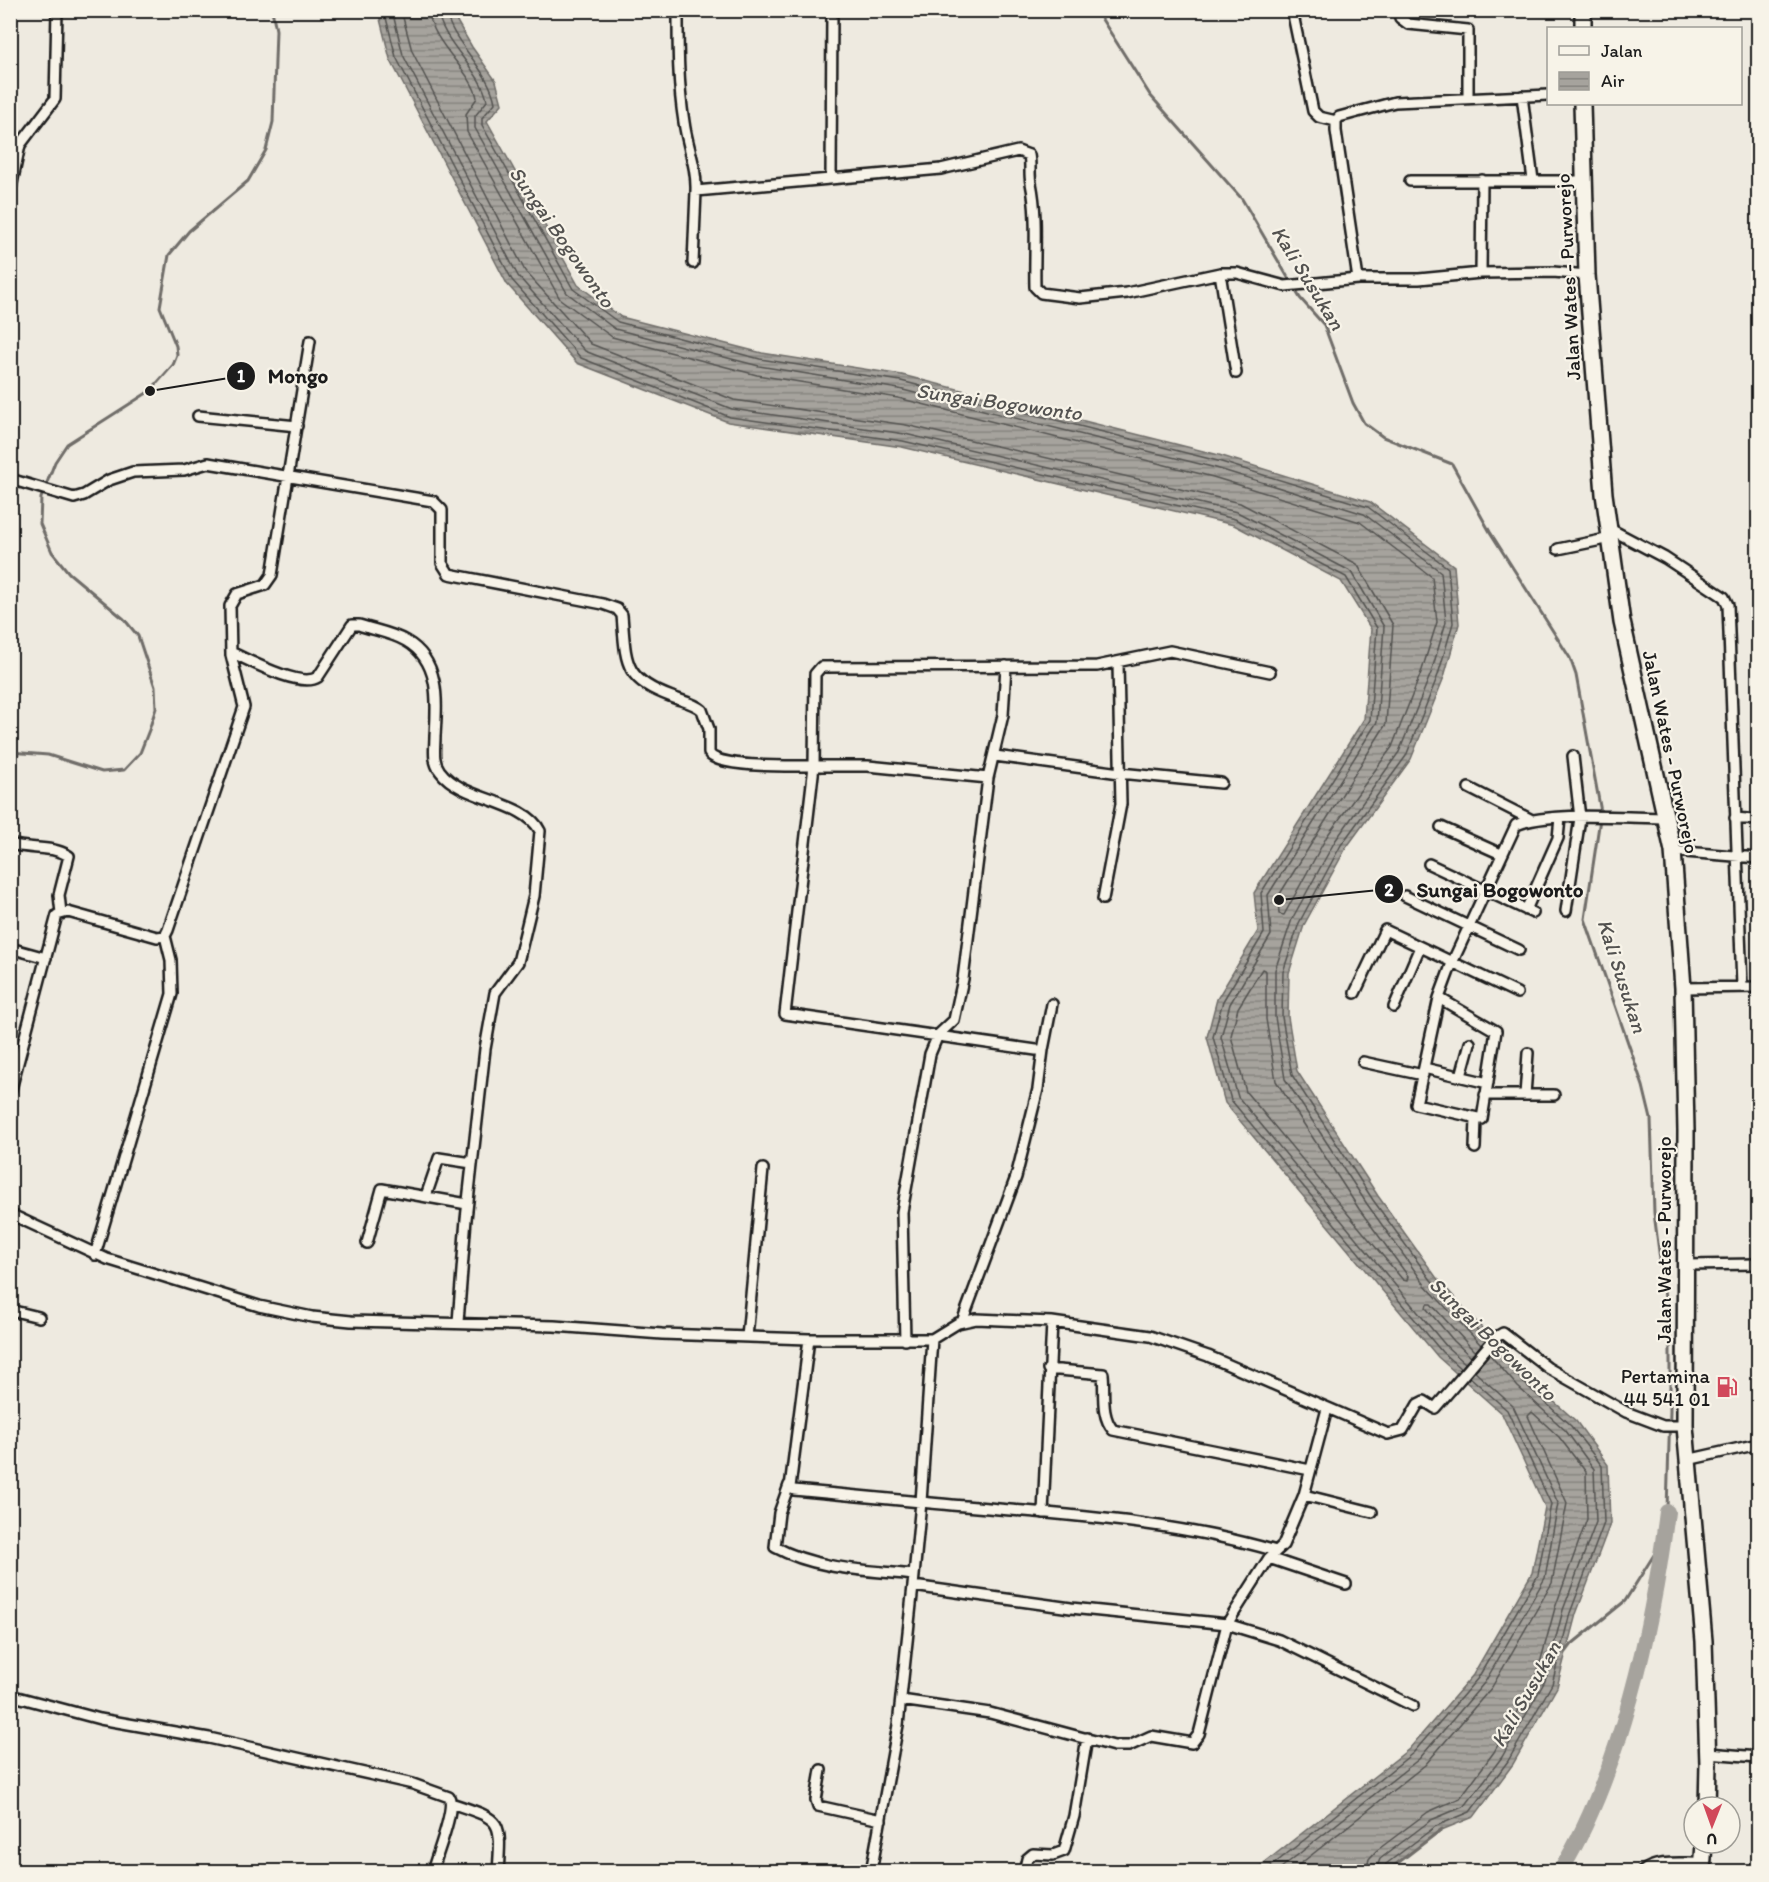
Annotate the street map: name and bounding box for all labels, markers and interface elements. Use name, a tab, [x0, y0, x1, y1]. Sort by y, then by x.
legend	[1547, 27, 1742, 105]
text: Jalan	[1601, 40, 1643, 62]
text: Air	[1601, 70, 1625, 92]
water label: Sungai Bogowonto	[504, 161, 621, 313]
street label: Jalan Wates - Purworejo	[1551, 173, 1585, 381]
water label: Kali Susukan	[1267, 221, 1350, 334]
callout: Mongo	[226, 357, 341, 396]
text: Mongo	[268, 363, 329, 389]
text: 1	[237, 365, 246, 387]
water label: Sungai Bogowonto	[915, 378, 1085, 426]
street label: Jalan Wates - Purworejo	[1638, 648, 1704, 856]
callout: Sungai Bogowonto	[1374, 870, 1595, 909]
text: Sungai Bogowonto	[1417, 877, 1584, 903]
text: 2	[1384, 879, 1394, 901]
water label: Kali Susukan	[1592, 916, 1653, 1036]
street label: Jalan Wates - Purworejo	[1652, 1136, 1676, 1344]
water label: Sungai Bogowonto	[1425, 1272, 1563, 1406]
place label: Pertamina 44 541 01	[1621, 1364, 1711, 1411]
fuel station icon: Pertamina 44 541 01	[1715, 1375, 1739, 1399]
water label: Kali Susukan	[1485, 1636, 1566, 1751]
north arrow	[1682, 1795, 1742, 1855]
text: U	[1706, 1830, 1717, 1849]

